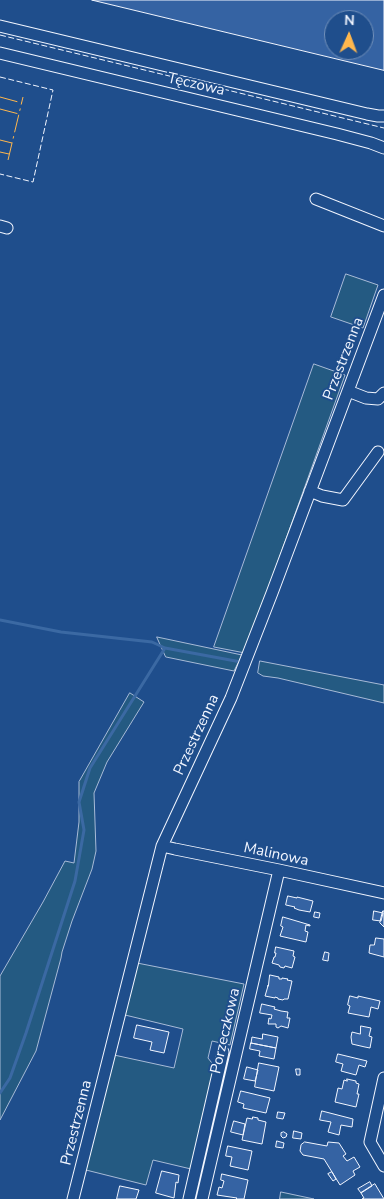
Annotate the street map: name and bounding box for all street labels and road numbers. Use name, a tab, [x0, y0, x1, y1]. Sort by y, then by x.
street label: Tęczowa	[166, 70, 226, 100]
street label: Przestrzenna	[320, 315, 368, 403]
street label: Przestrzenna	[170, 692, 224, 778]
street label: Malinowa	[242, 839, 310, 871]
street label: Porzeczkowa	[207, 986, 245, 1076]
street label: Przestrzenna	[58, 1079, 96, 1167]

